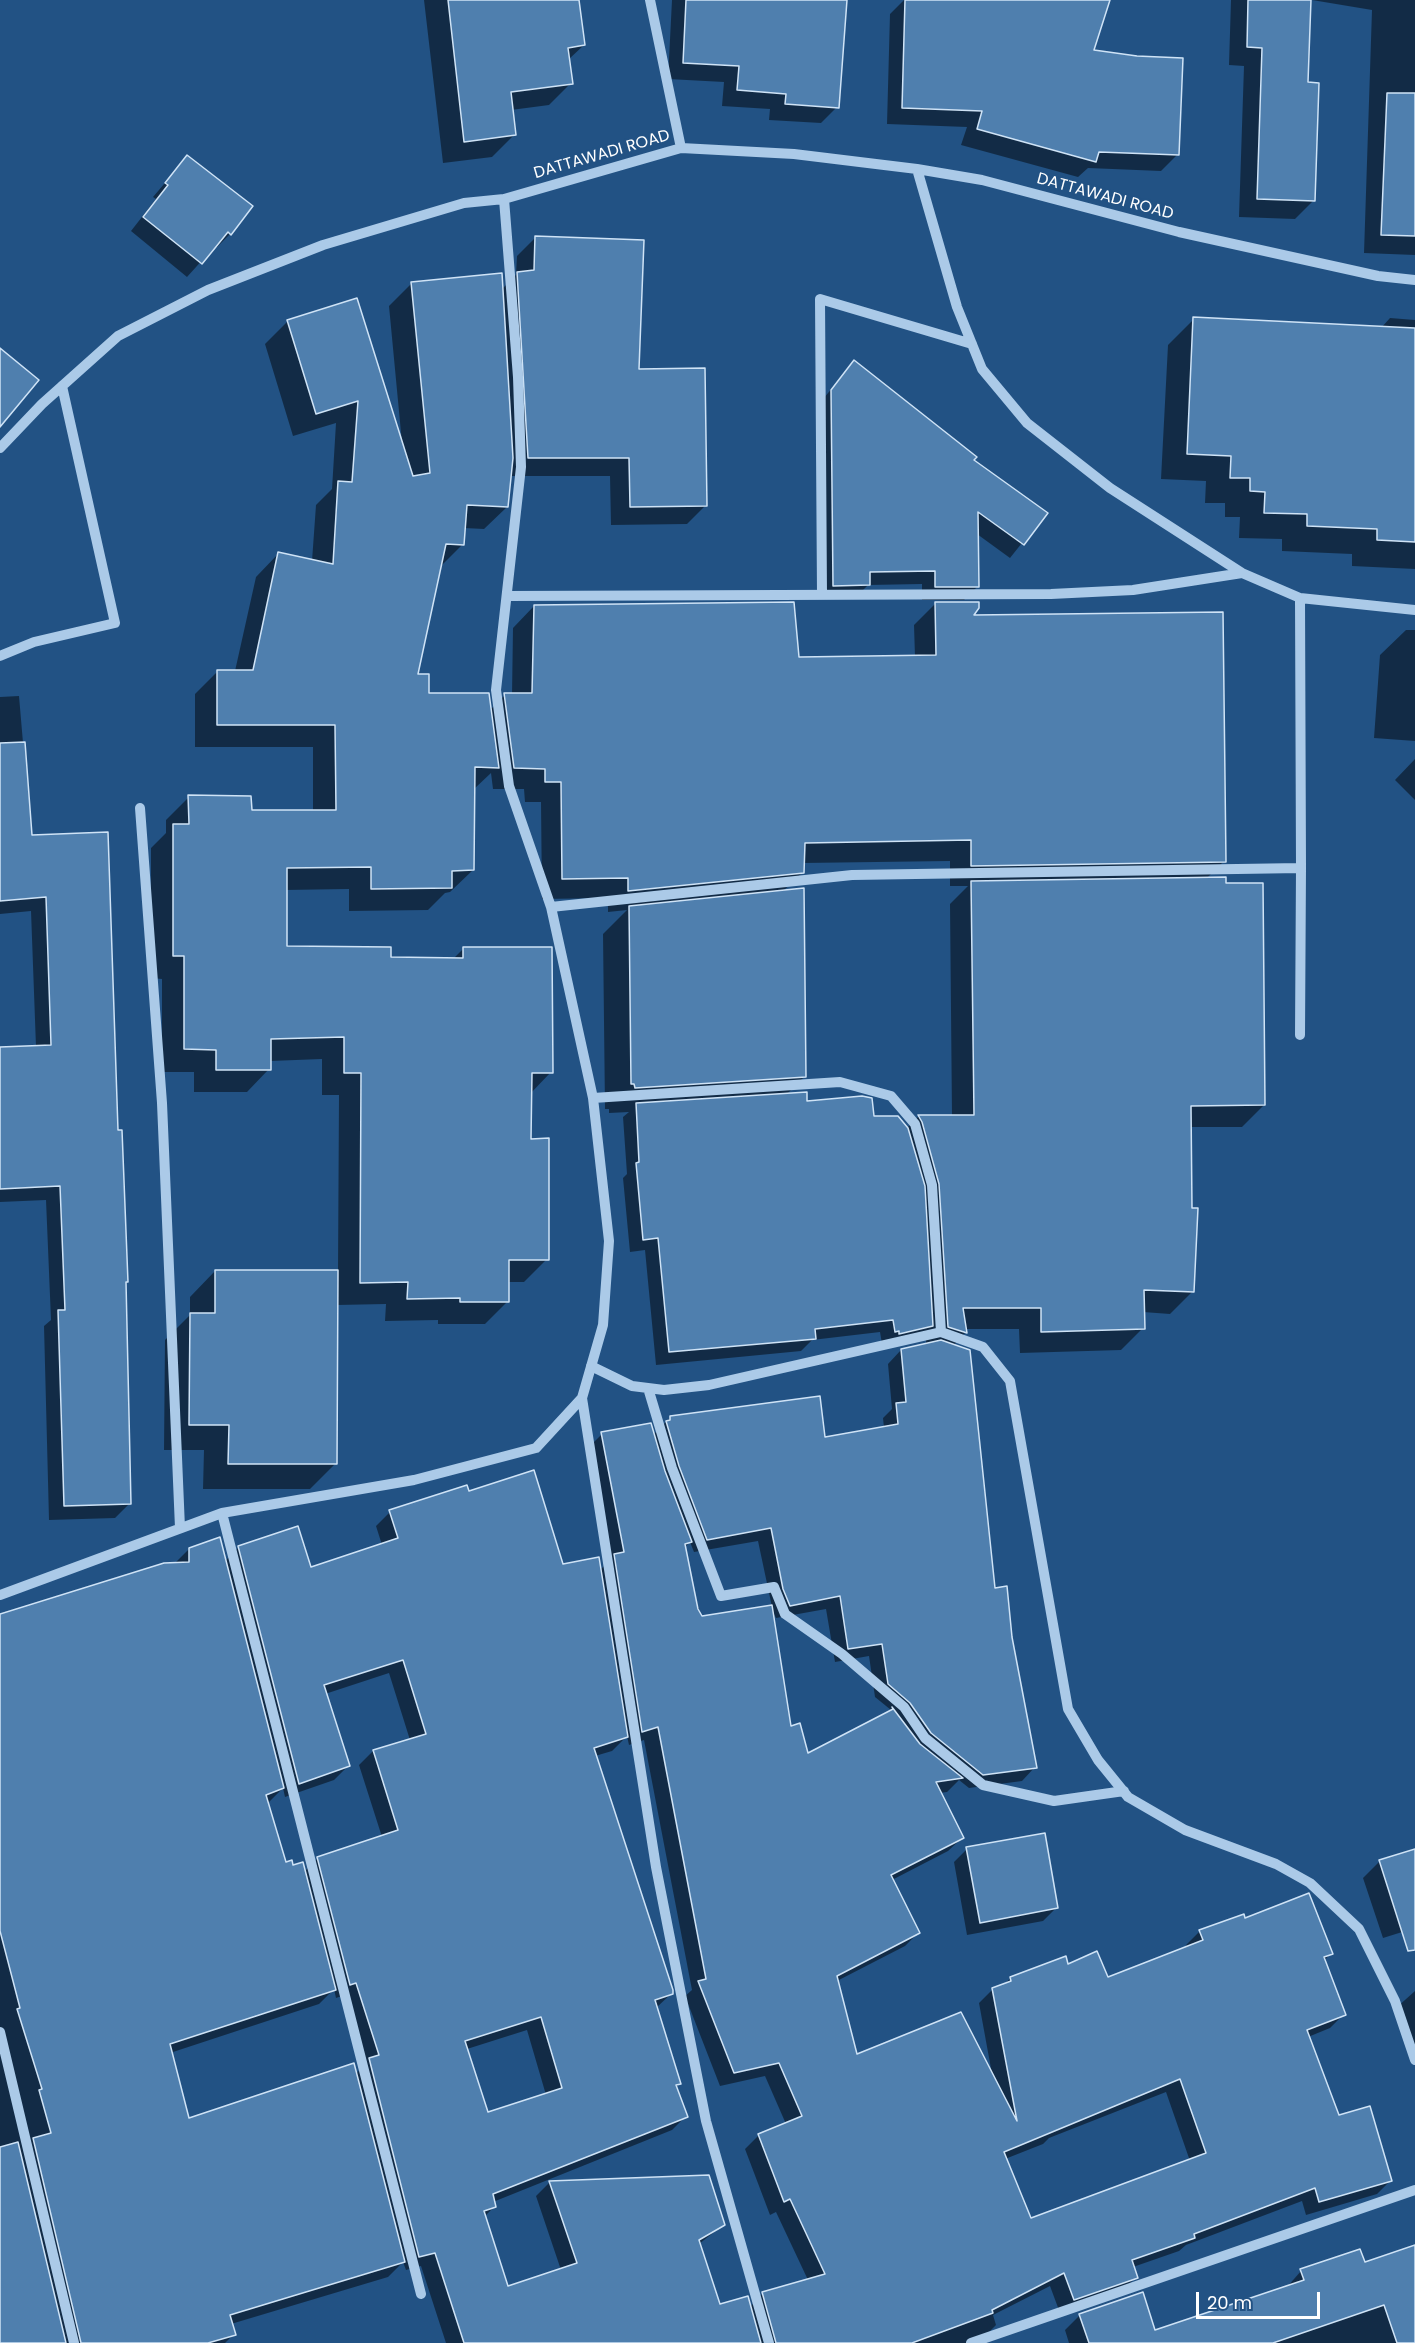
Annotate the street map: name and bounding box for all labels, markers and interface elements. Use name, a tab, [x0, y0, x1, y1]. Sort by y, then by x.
street label: DATTAWADI ROAD	[532, 126, 672, 184]
street label: DATTAWADI ROAD	[1035, 170, 1175, 224]
scale bar	[1199, 2280, 1324, 2318]
text: 20 m	[1207, 2290, 1252, 2315]

